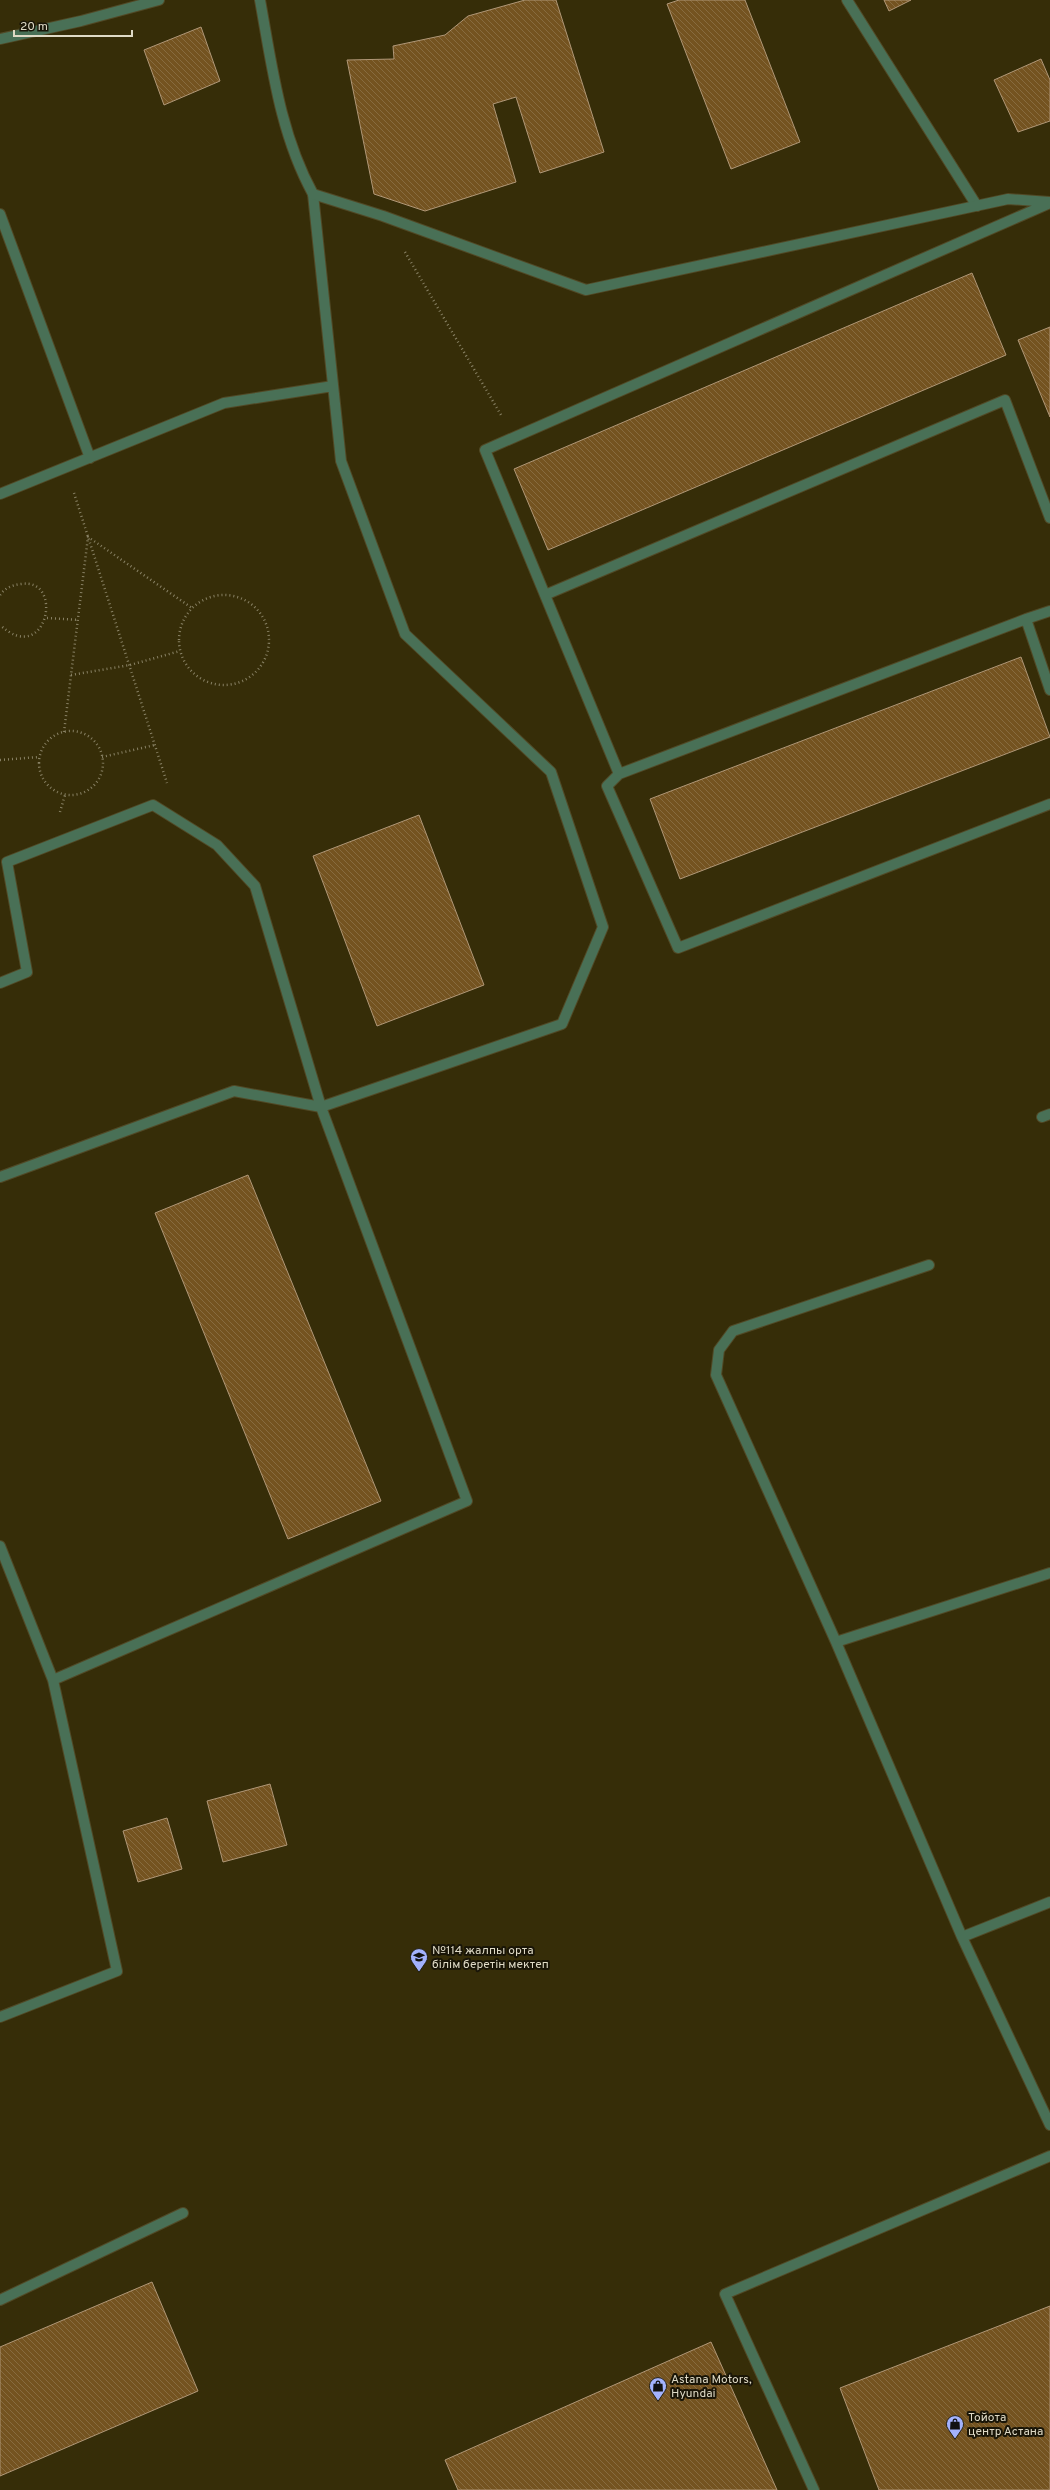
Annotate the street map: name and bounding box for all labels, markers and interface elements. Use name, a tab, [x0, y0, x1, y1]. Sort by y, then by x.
scale bar	[14, 12, 132, 38]
text: 20 m	[20, 19, 48, 35]
place label: №114 жалпы орта білім беретін мектеп	[432, 1943, 549, 1973]
school or university icon: №114 жалпы орта білім беретін мектеп	[409, 1947, 429, 1972]
place label: Astana Motors, Hyundai	[671, 2372, 752, 2402]
shop icon: Astana Motors, Hyundai	[648, 2376, 668, 2401]
place label: Тойота центр Астана	[968, 2410, 1043, 2440]
shop icon: Тойота центр Астана	[945, 2414, 965, 2439]

